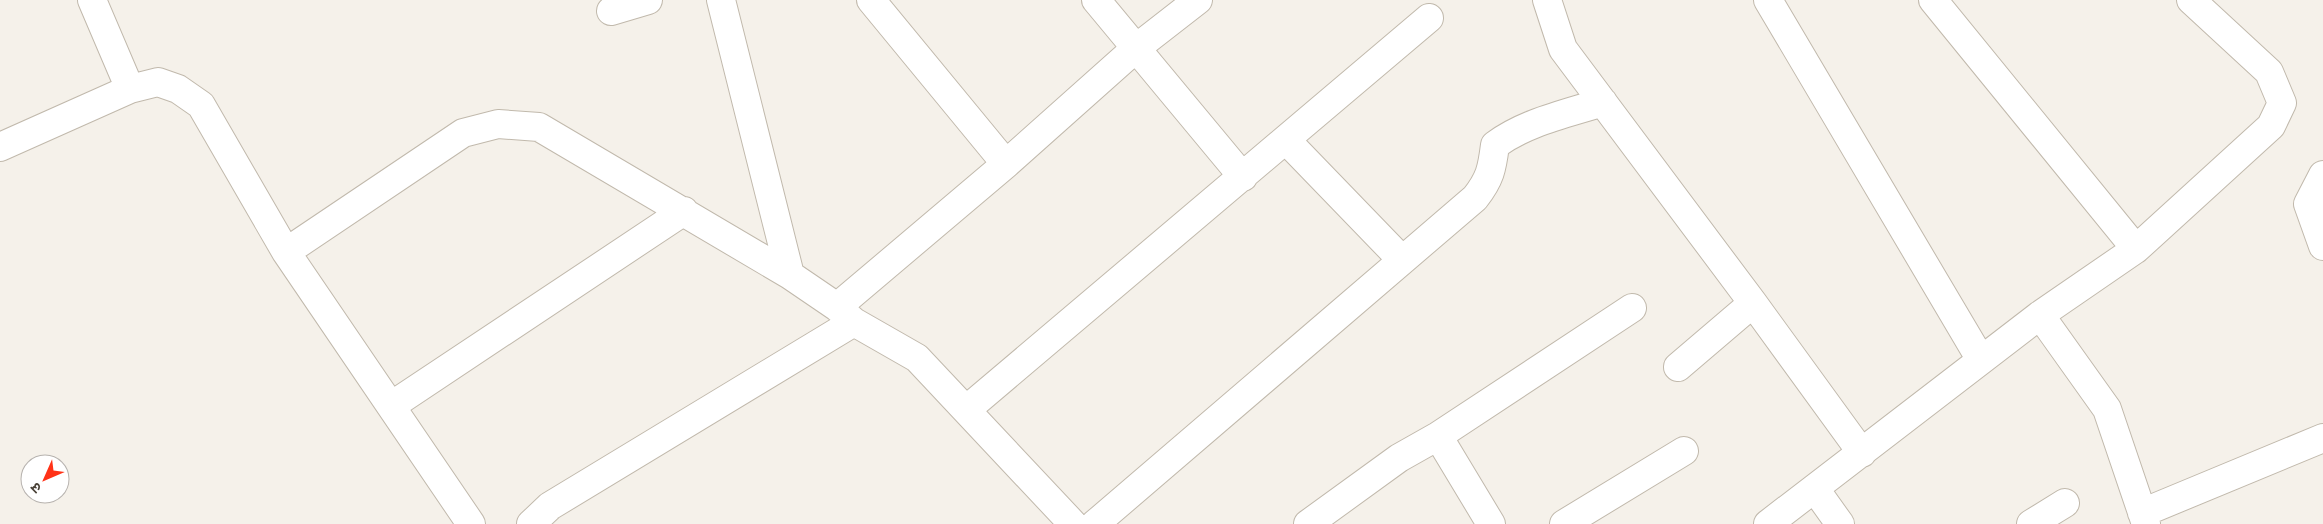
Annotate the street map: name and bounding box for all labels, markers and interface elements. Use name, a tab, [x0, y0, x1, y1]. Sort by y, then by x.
north arrow	[20, 454, 70, 504]
text: उ	[27, 479, 44, 497]

